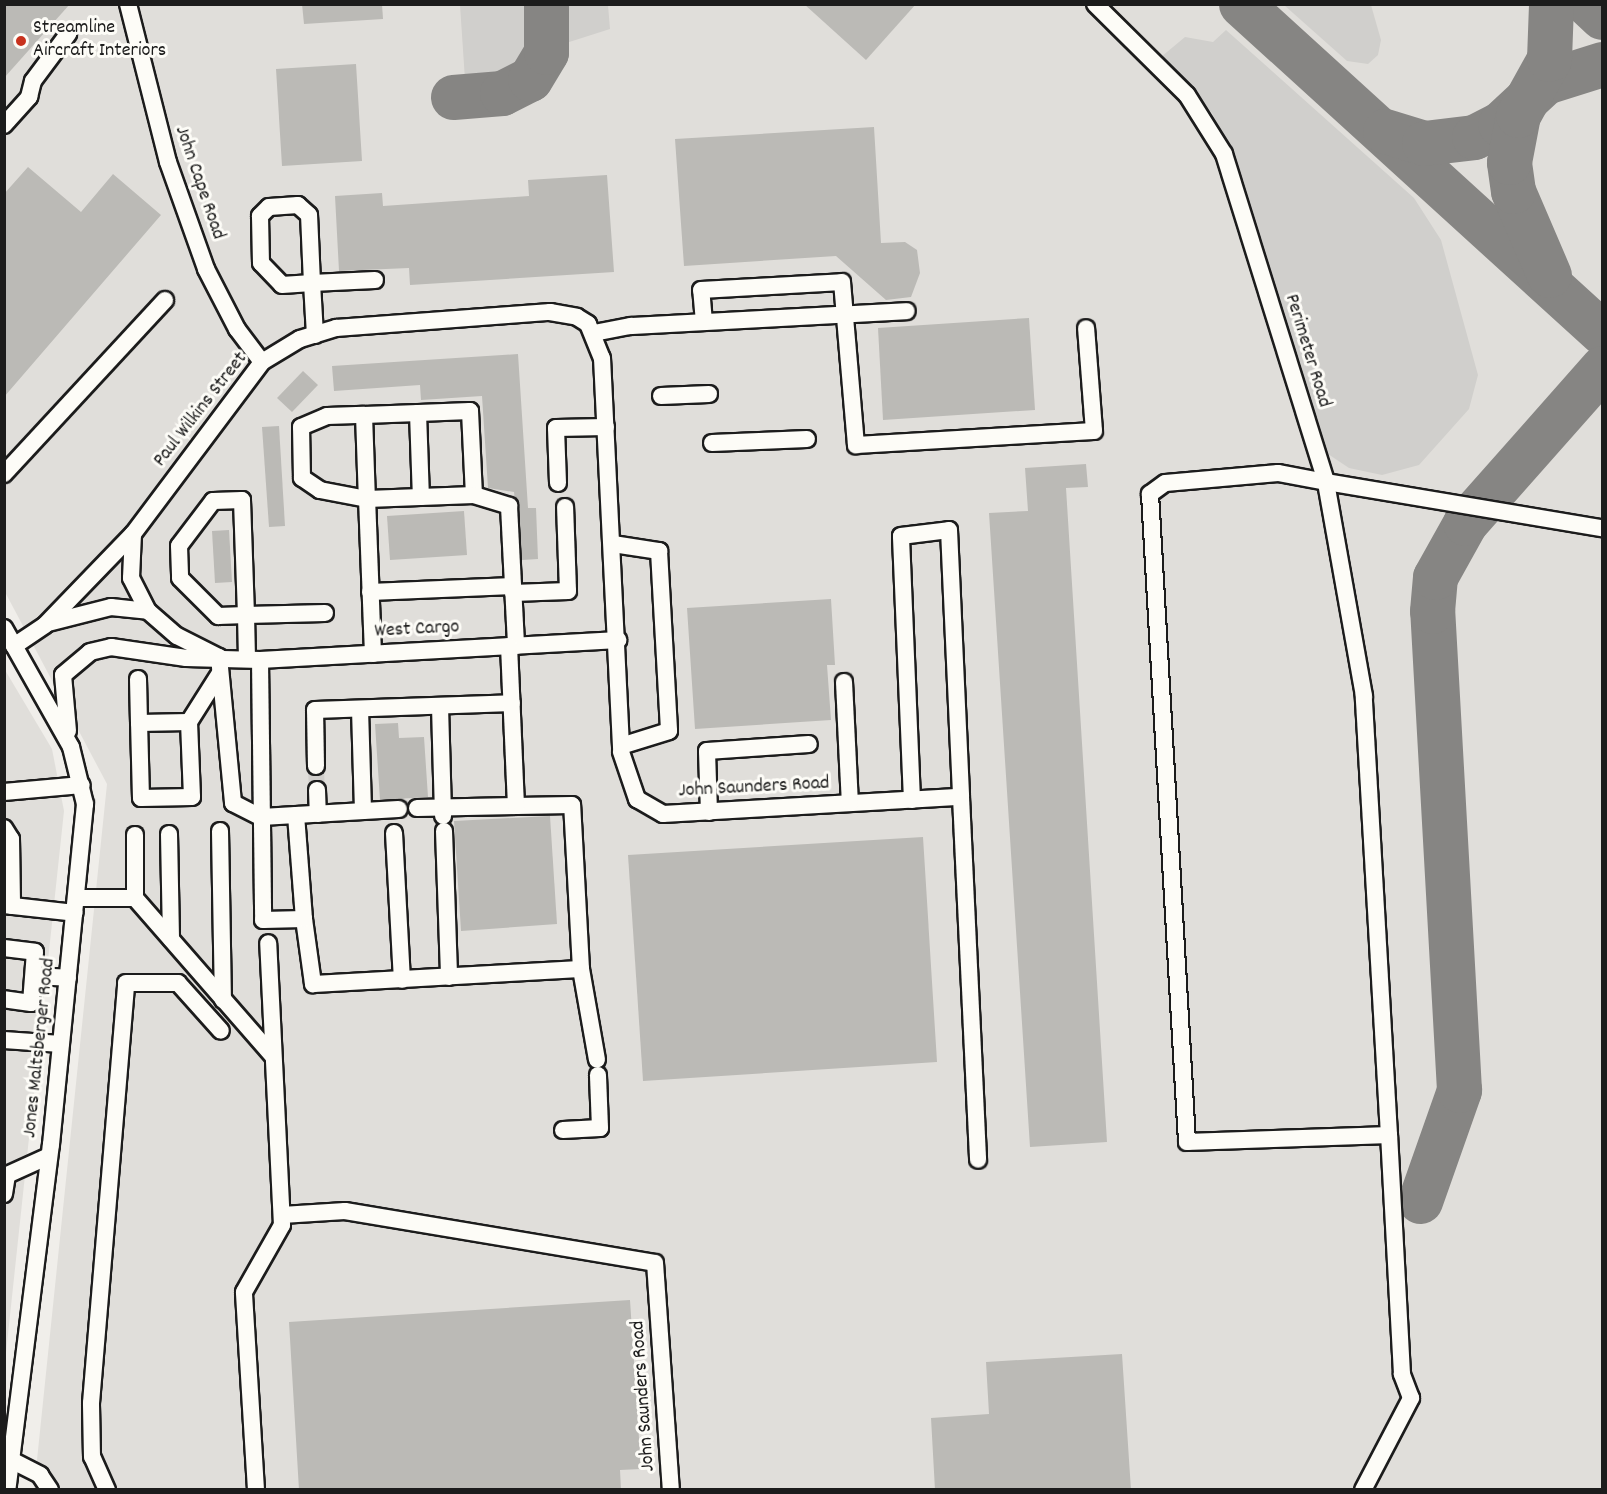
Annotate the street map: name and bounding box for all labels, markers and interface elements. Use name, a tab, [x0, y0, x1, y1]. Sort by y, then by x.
place label: Streamline Aircraft Interiors	[33, 17, 166, 64]
marker: Streamline Aircraft Interiors	[14, 34, 28, 48]
street label: John Cape Road	[168, 123, 230, 243]
street label: Perimeter Road	[1278, 292, 1336, 410]
street label: Paul Wilkins Street	[149, 348, 253, 472]
street label: West Cargo	[374, 616, 460, 644]
street label: John Saunders Road	[678, 772, 830, 804]
street label: Jones Maltsberger Road	[19, 957, 61, 1139]
street label: John Saunders Road	[627, 1320, 661, 1472]

